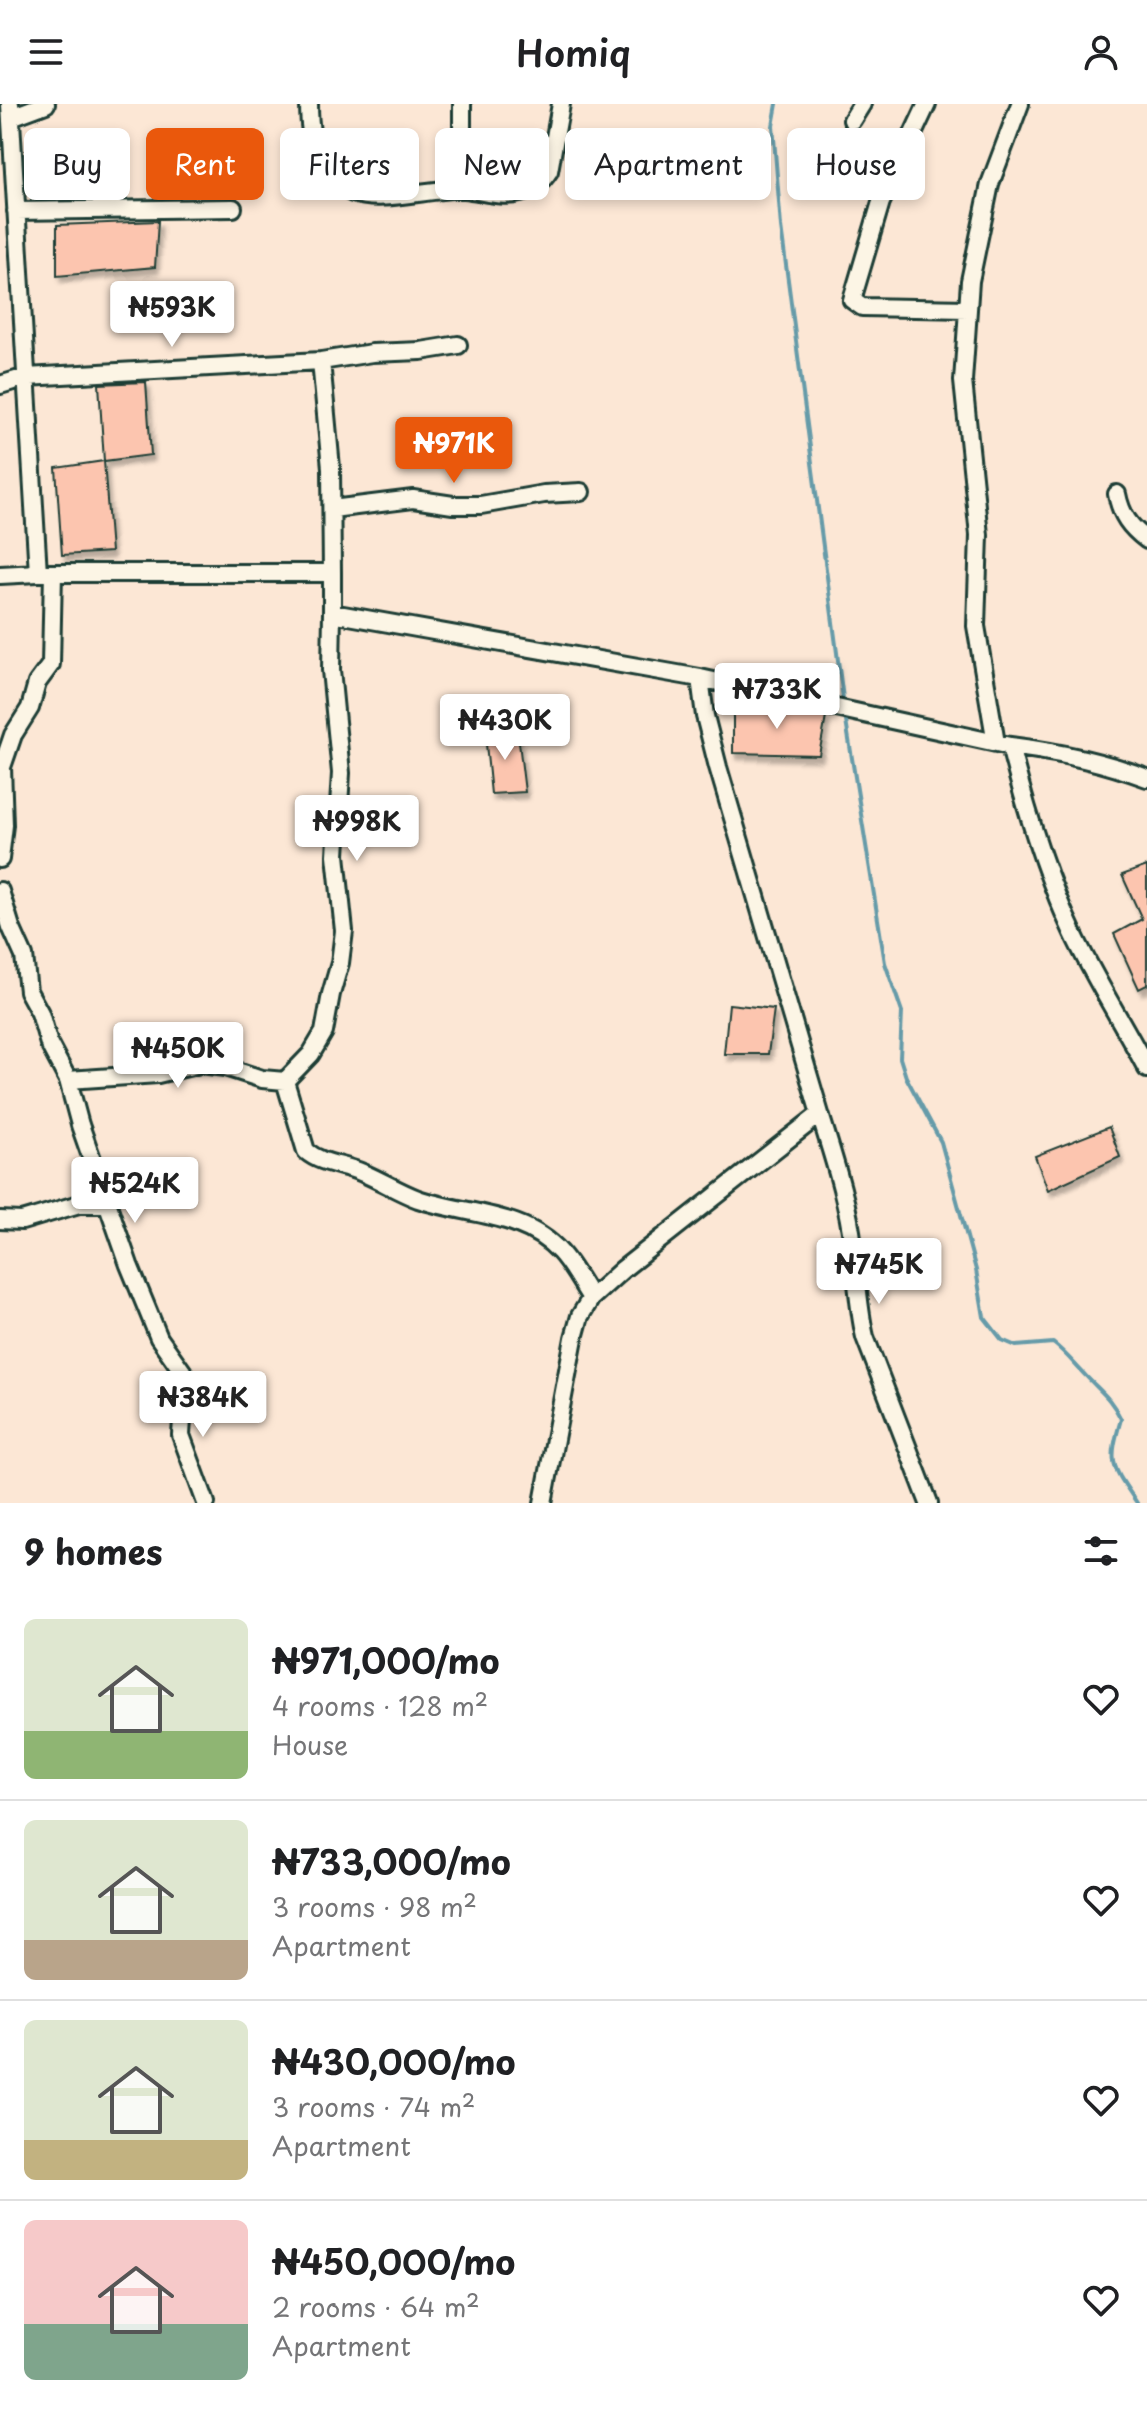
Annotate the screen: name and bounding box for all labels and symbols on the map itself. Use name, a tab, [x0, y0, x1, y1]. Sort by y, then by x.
pin: ₦593K	[116, 281, 228, 349]
pin: ₦971K	[398, 417, 510, 485]
pin: ₦733K	[721, 663, 833, 731]
pin: ₦430K	[449, 694, 561, 762]
pin: ₦998K	[301, 795, 413, 863]
pin: ₦450K	[122, 1022, 234, 1090]
pin: ₦524K	[79, 1157, 191, 1225]
pin: ₦745K	[823, 1238, 935, 1306]
pin: ₦384K	[147, 1371, 259, 1439]

